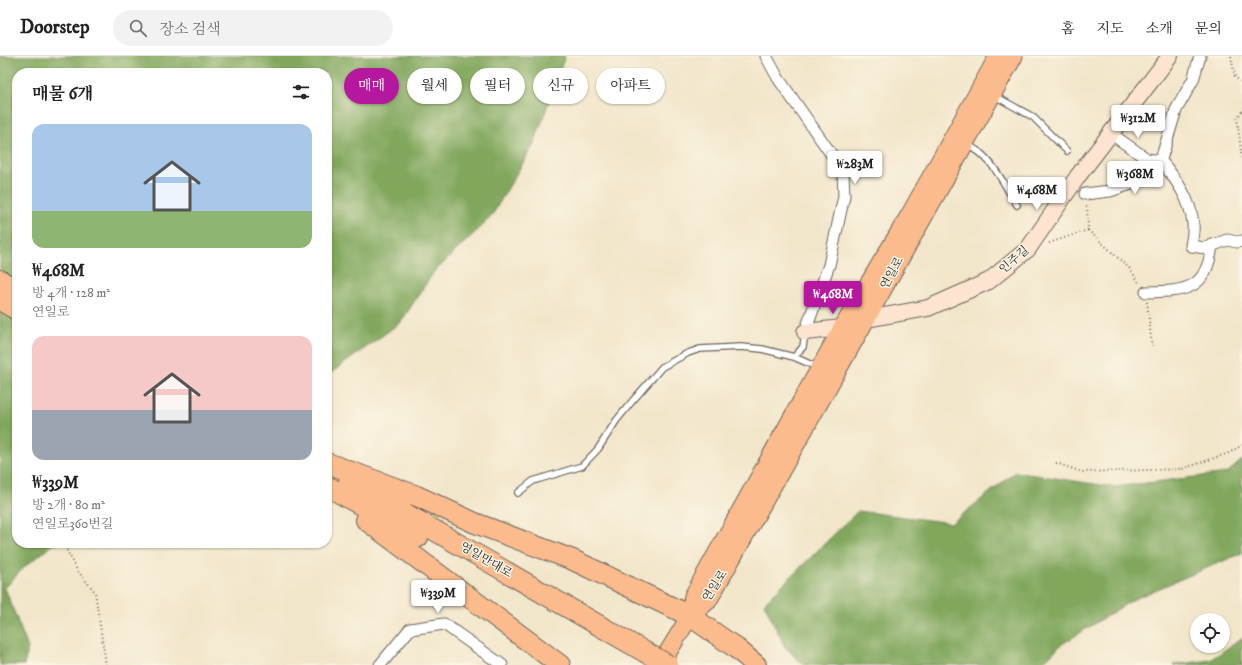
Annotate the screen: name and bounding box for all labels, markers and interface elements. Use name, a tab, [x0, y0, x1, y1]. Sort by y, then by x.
search box	[113, 10, 393, 46]
text: Doorstep	[20, 16, 89, 39]
icon: search	[127, 17, 149, 39]
text: 장소 검색	[159, 20, 221, 39]
text: 홈	[1061, 20, 1075, 38]
text: 지도	[1097, 20, 1124, 38]
text: 소개	[1146, 20, 1173, 38]
text: 문의	[1195, 20, 1222, 38]
chip: 매매	[344, 68, 399, 104]
chip: 월세	[407, 68, 462, 104]
chip: 필터	[470, 68, 525, 104]
chip: 신규	[533, 68, 588, 104]
chip: 아파트	[596, 68, 665, 104]
icon: filters	[290, 81, 312, 103]
text: 매물 6개	[32, 83, 94, 105]
pin: ₩312M	[1110, 105, 1166, 139]
text: ₩312M	[1120, 110, 1156, 126]
icon: home	[136, 150, 208, 222]
pin: ₩283M	[827, 151, 883, 185]
text: ₩283M	[836, 156, 874, 172]
pin: ₩368M	[1107, 161, 1163, 195]
text: ₩368M	[1116, 166, 1154, 182]
pin: ₩468M	[1009, 177, 1065, 211]
text: ₩468M	[1017, 182, 1057, 198]
street label: 인주길	[996, 243, 1032, 277]
street label: 연일로	[877, 254, 907, 292]
text: ₩468M	[32, 260, 85, 282]
pin: ₩468M	[805, 281, 861, 315]
text: 방 4개 · 128 m²	[32, 285, 110, 301]
text: ₩468M	[813, 286, 853, 302]
text: 연일로	[32, 304, 70, 320]
icon: home	[136, 362, 208, 434]
text: ₩339M	[32, 472, 79, 494]
text: 방 2개 · 80 m²	[32, 497, 105, 513]
text: 연일로360번길	[32, 516, 113, 532]
street label: 영일만대로	[457, 539, 515, 581]
street label: 연일로	[699, 567, 731, 605]
pin: ₩339M	[410, 580, 466, 614]
text: ₩339M	[420, 585, 456, 601]
map controls	[1190, 613, 1230, 653]
button: locate	[1190, 613, 1230, 653]

